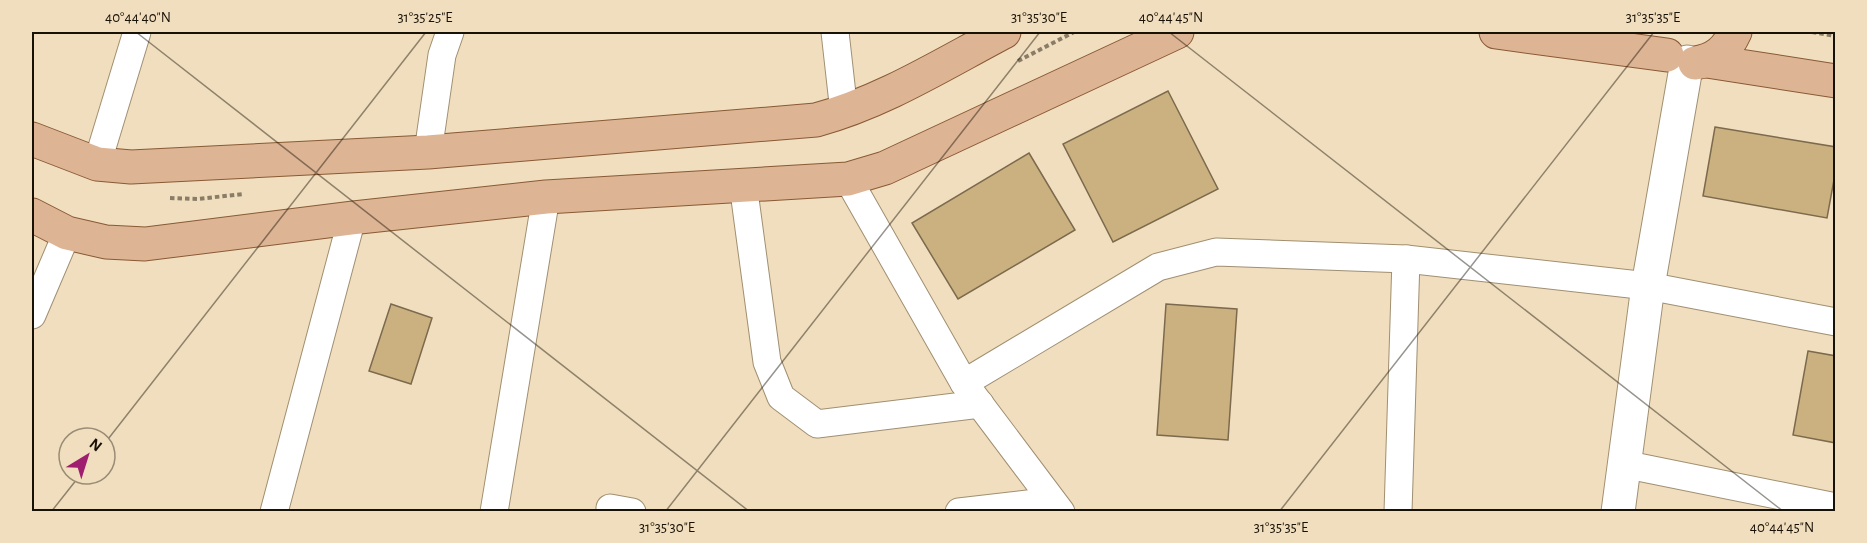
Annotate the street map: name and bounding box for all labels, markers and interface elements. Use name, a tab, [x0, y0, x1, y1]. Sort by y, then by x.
text: 40°44'40"N	[105, 10, 171, 25]
text: 31°35'25"E	[397, 10, 453, 25]
text: 31°35'30"E	[1011, 10, 1067, 25]
text: 40°44'45"N	[1139, 10, 1203, 25]
text: 31°35'35"E	[1626, 10, 1680, 25]
north arrow	[57, 426, 117, 486]
text: N	[86, 435, 105, 455]
text: 31°35'30"E	[639, 520, 695, 535]
text: 31°35'35"E	[1254, 520, 1308, 535]
text: 40°44'45"N	[1750, 520, 1814, 535]

